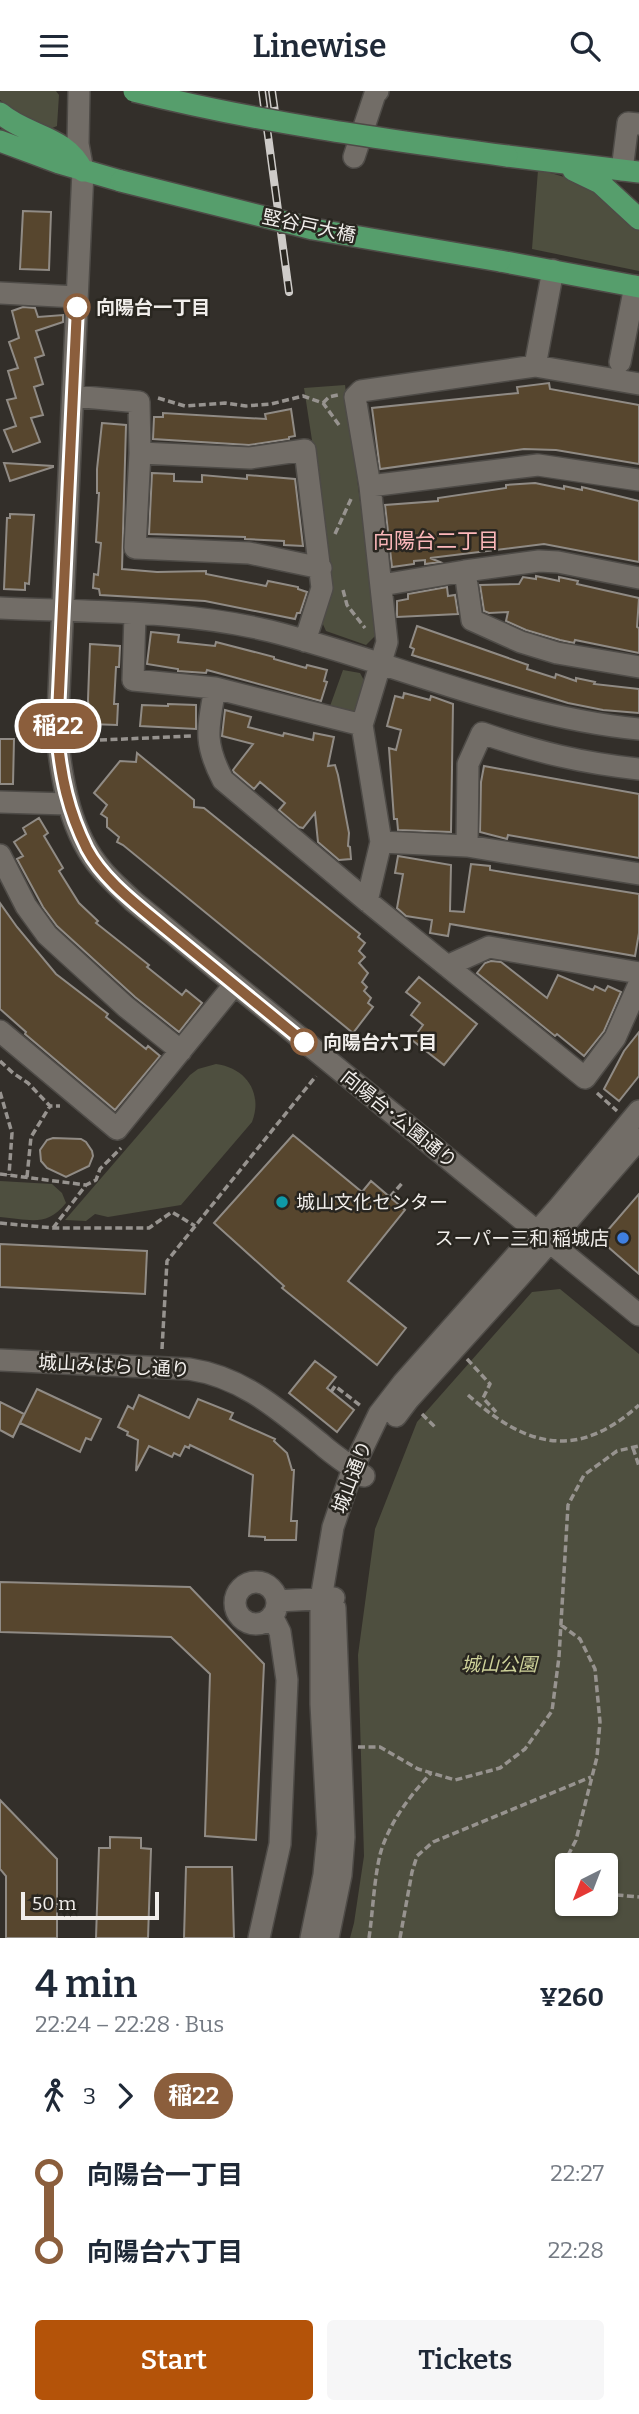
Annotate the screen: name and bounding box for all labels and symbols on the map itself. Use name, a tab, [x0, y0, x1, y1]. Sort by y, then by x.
street label: 竪谷戸大橋	[260, 205, 358, 247]
marker: 向陽台一丁目	[64, 294, 90, 320]
place label: 向陽台一丁目	[96, 296, 210, 319]
district label: 向陽台二丁目	[373, 528, 499, 554]
line badge: 稲22	[18, 703, 98, 749]
marker: 向陽台六丁目	[291, 1029, 317, 1055]
place label: 向陽台六丁目	[323, 1031, 437, 1054]
street label: 向陽台･公園通り	[336, 1065, 462, 1173]
place label: 城山文化センター	[296, 1191, 448, 1214]
marker: 城山文化センター	[274, 1194, 290, 1210]
place label: スーパー三和 稲城店	[434, 1227, 609, 1250]
marker: スーパー三和 稲城店	[615, 1230, 631, 1246]
street label: 城山みはらし通り	[37, 1351, 191, 1381]
street label: 城山通り	[328, 1437, 376, 1517]
park label: 城山公園	[461, 1653, 540, 1676]
north arrow	[555, 1853, 618, 1916]
scale bar	[21, 1889, 159, 1921]

